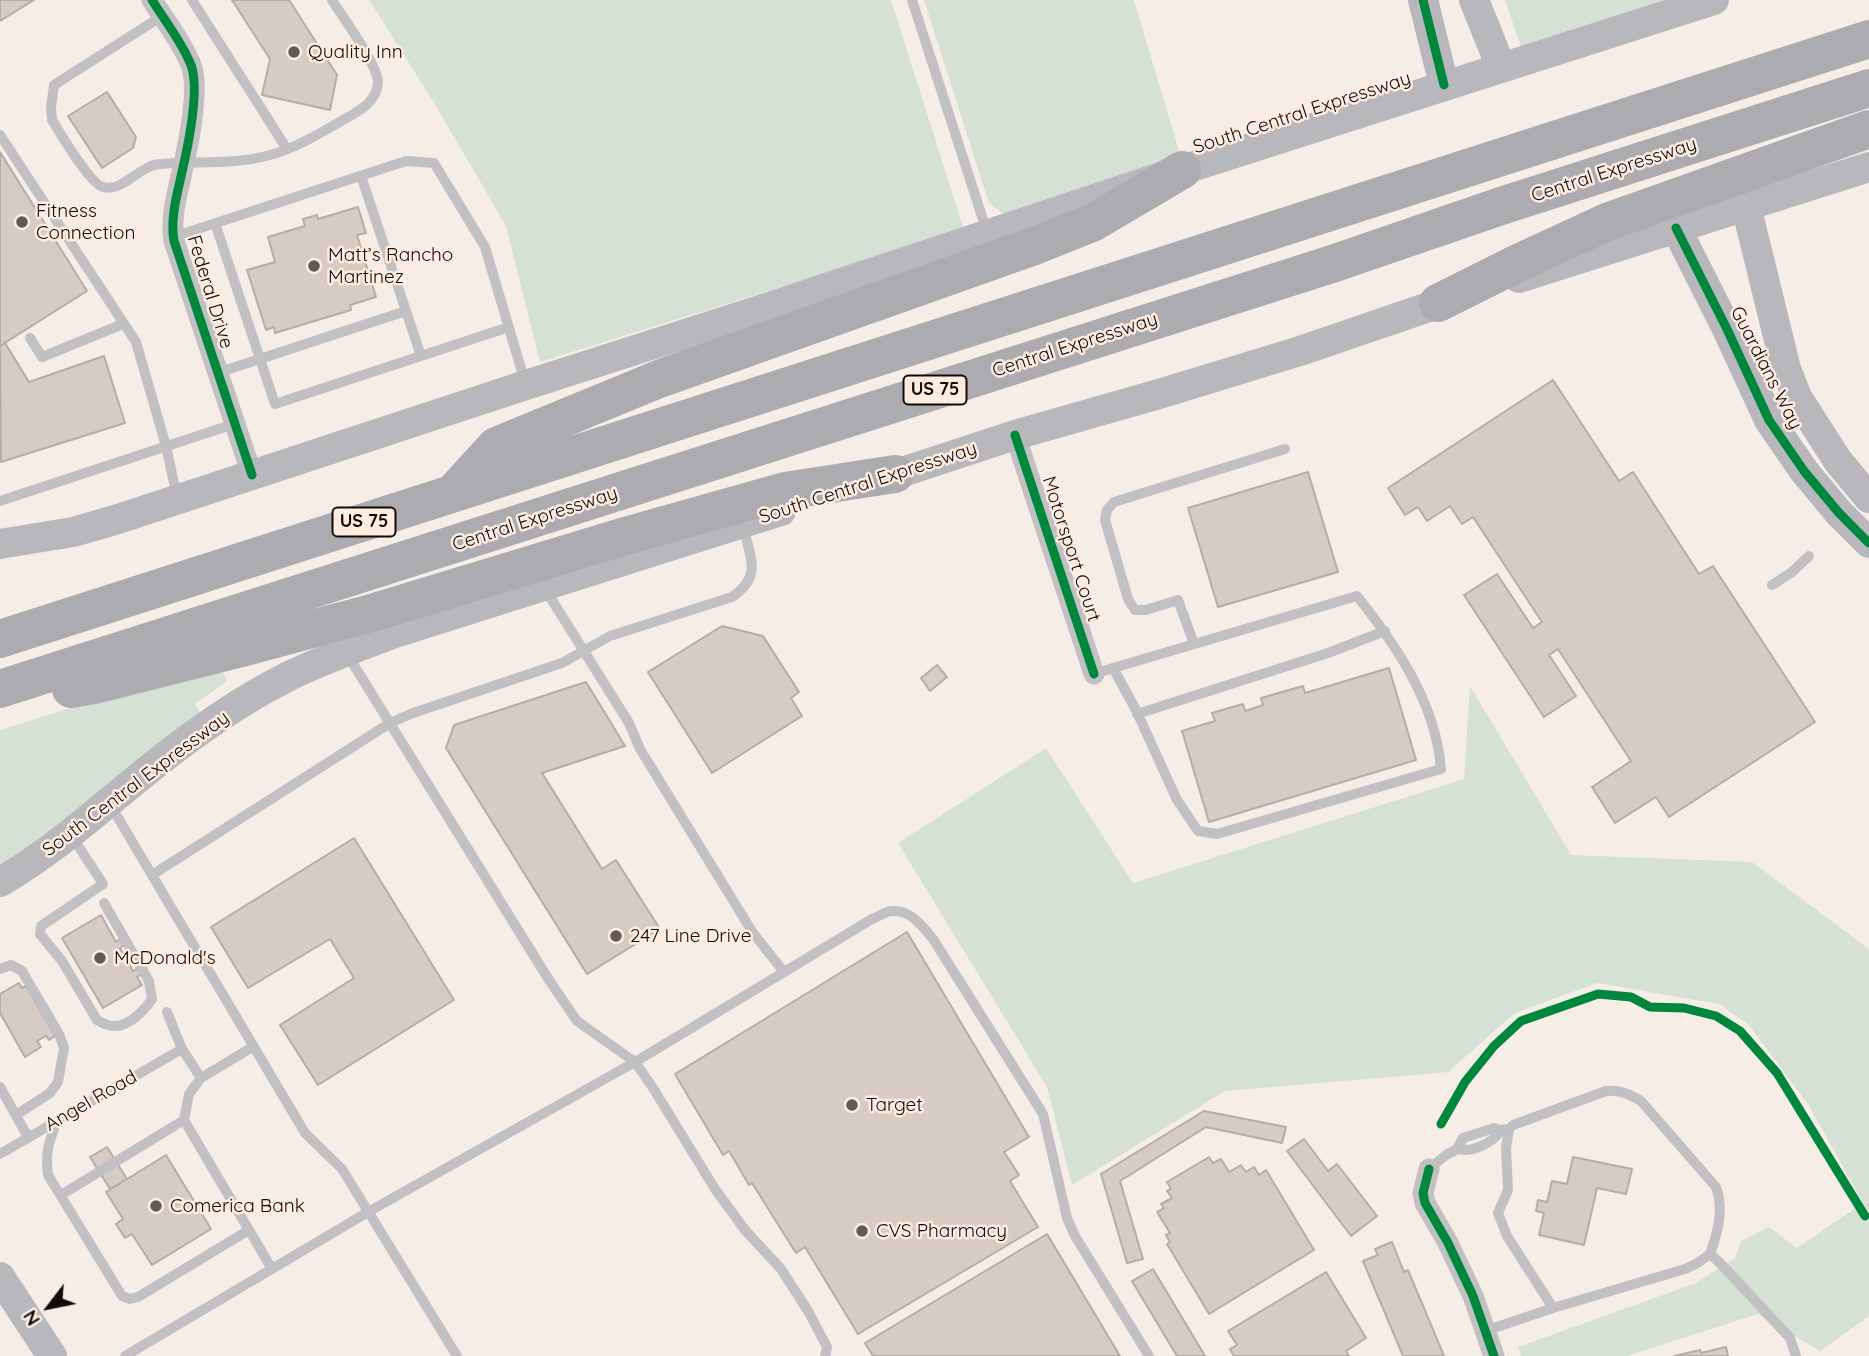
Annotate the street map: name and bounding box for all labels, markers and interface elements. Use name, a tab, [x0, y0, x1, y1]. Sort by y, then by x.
place label: Quality Inn	[308, 41, 403, 63]
marker: Quality Inn	[286, 44, 302, 60]
street label: South Central Expressway	[1190, 67, 1414, 159]
street label: Central Expressway	[1529, 133, 1699, 207]
place label: Fitness Connection	[36, 200, 135, 244]
marker: Fitness Connection	[14, 214, 30, 230]
street label: Federal Drive	[182, 233, 238, 351]
place label: Matt’s Rancho Martinez	[328, 244, 453, 288]
marker: Matt’s Rancho Martinez	[306, 258, 322, 274]
street label: Guardians Way	[1725, 303, 1807, 433]
street label: Central Expressway	[990, 308, 1160, 382]
road number: US 75	[904, 376, 967, 404]
street label: South Central Expressway	[756, 437, 980, 529]
street label: Motorsport Court	[1037, 473, 1105, 625]
street label: Central Expressway	[450, 482, 620, 556]
road number: US 75	[332, 508, 396, 536]
street label: South Central Expressway	[38, 706, 234, 862]
place label: 247 Line Drive	[630, 925, 751, 947]
marker: 247 Line Drive	[608, 928, 624, 944]
place label: McDonald's	[114, 947, 216, 969]
marker: McDonald's	[92, 950, 108, 966]
street label: Angel Road	[41, 1066, 141, 1136]
place label: Target	[866, 1094, 923, 1116]
marker: Target	[844, 1097, 860, 1113]
place label: Comerica Bank	[170, 1195, 305, 1217]
marker: Comerica Bank	[148, 1198, 164, 1214]
place label: CVS Pharmacy	[876, 1220, 1007, 1242]
marker: CVS Pharmacy	[854, 1223, 870, 1239]
north arrow	[14, 1272, 84, 1342]
text: N	[17, 1306, 45, 1330]

